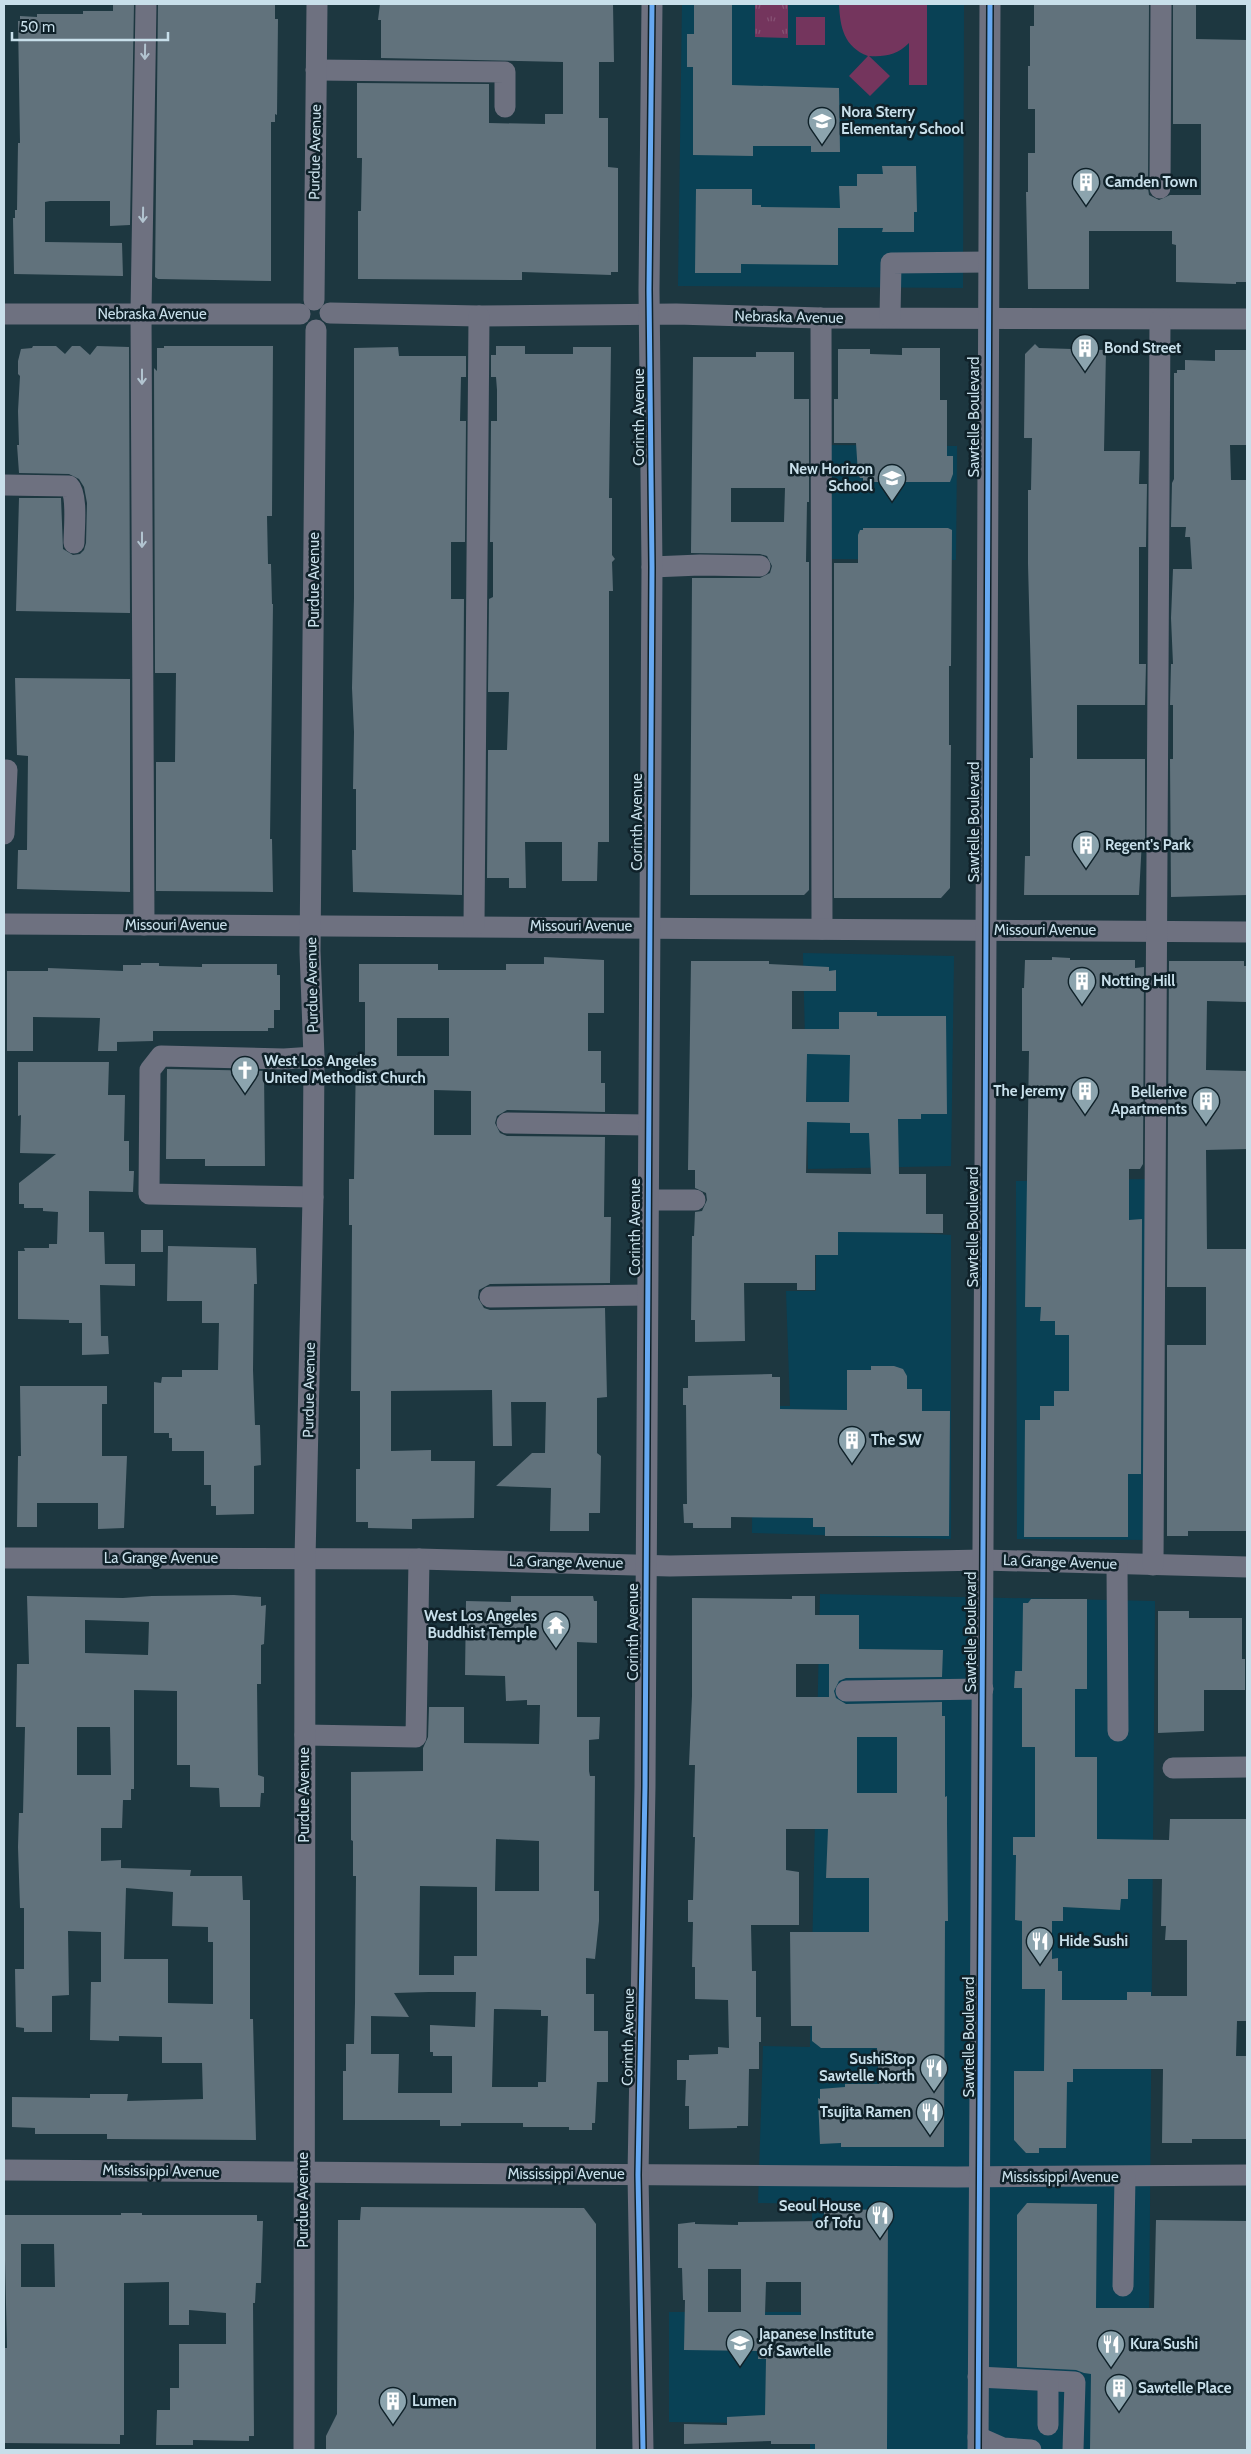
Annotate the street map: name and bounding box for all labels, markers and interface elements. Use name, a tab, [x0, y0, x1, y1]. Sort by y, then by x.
scale bar	[12, 10, 169, 42]
text: 50 m	[20, 18, 55, 36]
one-way arrow	[140, 44, 150, 60]
place label: Nora Sterry Elementary School	[841, 103, 964, 138]
street label: Purdue Avenue	[305, 104, 325, 200]
school or university icon: Nora Sterry Elementary School	[807, 106, 837, 145]
building icon: Camden Town	[1071, 167, 1101, 206]
place label: Camden Town	[1105, 173, 1197, 191]
one-way arrow	[138, 206, 148, 223]
street label: Nebraska Avenue	[97, 305, 207, 323]
street label: Nebraska Avenue	[734, 307, 844, 327]
building icon: Bond Street	[1070, 333, 1100, 372]
place label: Bond Street	[1104, 339, 1181, 357]
street label: Sawtelle Boulevard	[965, 357, 983, 477]
street label: Corinth Avenue	[630, 368, 648, 466]
one-way arrow	[137, 369, 147, 385]
place label: New Horizon School	[789, 460, 873, 495]
school or university icon: New Horizon School	[877, 463, 907, 502]
one-way arrow	[137, 532, 147, 548]
street label: Purdue Avenue	[305, 532, 323, 628]
street label: Sawtelle Boulevard	[965, 762, 983, 882]
street label: Corinth Avenue	[628, 773, 646, 871]
building icon: Regent's Park	[1071, 830, 1101, 869]
place label: Regent's Park	[1105, 836, 1192, 854]
street label: Missouri Avenue	[125, 916, 228, 934]
street label: Missouri Avenue	[530, 917, 633, 935]
street label: Missouri Avenue	[994, 921, 1097, 939]
street label: Purdue Avenue	[302, 937, 322, 1033]
building icon: Notting Hill	[1067, 966, 1097, 1005]
place label: Notting Hill	[1101, 972, 1175, 990]
place label: West Los Angeles United Methodist Church	[264, 1052, 426, 1087]
church icon: West Los Angeles United Methodist Church	[230, 1055, 260, 1094]
building icon: The Jeremy	[1070, 1076, 1100, 1115]
place label: The Jeremy	[993, 1082, 1067, 1100]
place label: Bellerive Apartments	[1111, 1083, 1187, 1118]
building icon: Bellerive Apartments	[1191, 1086, 1221, 1125]
street label: Sawtelle Boulevard	[964, 1167, 982, 1287]
street label: Corinth Avenue	[626, 1178, 644, 1276]
street label: Purdue Avenue	[299, 1342, 319, 1438]
building icon: The SW	[837, 1425, 867, 1464]
place label: The SW	[871, 1431, 922, 1449]
street label: La Grange Avenue	[104, 1549, 219, 1567]
street label: La Grange Avenue	[1003, 1551, 1118, 1573]
street label: La Grange Avenue	[509, 1552, 624, 1572]
street label: Sawtelle Boulevard	[962, 1572, 980, 1692]
street label: Corinth Avenue	[624, 1583, 642, 1681]
place label: West Los Angeles Buddhist Temple	[424, 1607, 537, 1642]
temple icon: West Los Angeles Buddhist Temple	[541, 1610, 571, 1649]
street label: Purdue Avenue	[295, 1747, 313, 1843]
restaurant icon: Hide Sushi	[1025, 1926, 1055, 1965]
place label: Hide Sushi	[1059, 1932, 1128, 1950]
street label: Sawtelle Boulevard	[960, 1977, 978, 2097]
street label: Corinth Avenue	[618, 1988, 638, 2086]
place label: SushiStop Sawtelle North	[819, 2050, 915, 2085]
restaurant icon: SushiStop Sawtelle North	[919, 2053, 949, 2092]
restaurant icon: Tsujita Ramen	[915, 2097, 945, 2136]
place label: Tsujita Ramen	[820, 2103, 911, 2121]
street label: Purdue Avenue	[294, 2152, 312, 2248]
street label: Mississippi Avenue	[102, 2161, 220, 2181]
street label: Mississippi Avenue	[507, 2165, 625, 2183]
street label: Mississippi Avenue	[1001, 2168, 1119, 2186]
place label: Seoul House of Tofu	[779, 2197, 861, 2232]
restaurant icon: Seoul House of Tofu	[865, 2200, 895, 2239]
place label: Japanese Institute of Sawtelle	[758, 2325, 874, 2360]
school or university icon: Japanese Institute of Sawtelle	[725, 2328, 755, 2367]
restaurant icon: Kura Sushi	[1096, 2329, 1126, 2368]
place label: Kura Sushi	[1130, 2335, 1198, 2353]
building icon: Sawtelle Place	[1104, 2373, 1134, 2412]
place label: Sawtelle Place	[1138, 2379, 1232, 2397]
building icon: Lumen	[378, 2386, 408, 2425]
place label: Lumen	[412, 2392, 457, 2410]

